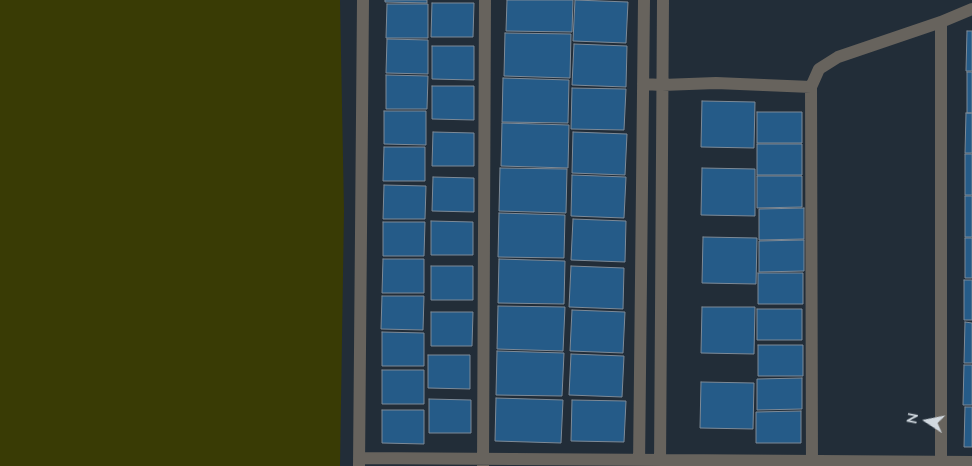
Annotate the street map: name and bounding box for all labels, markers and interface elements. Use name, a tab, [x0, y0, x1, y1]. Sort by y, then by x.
north arrow	[902, 396, 952, 446]
text: N	[902, 411, 921, 425]

